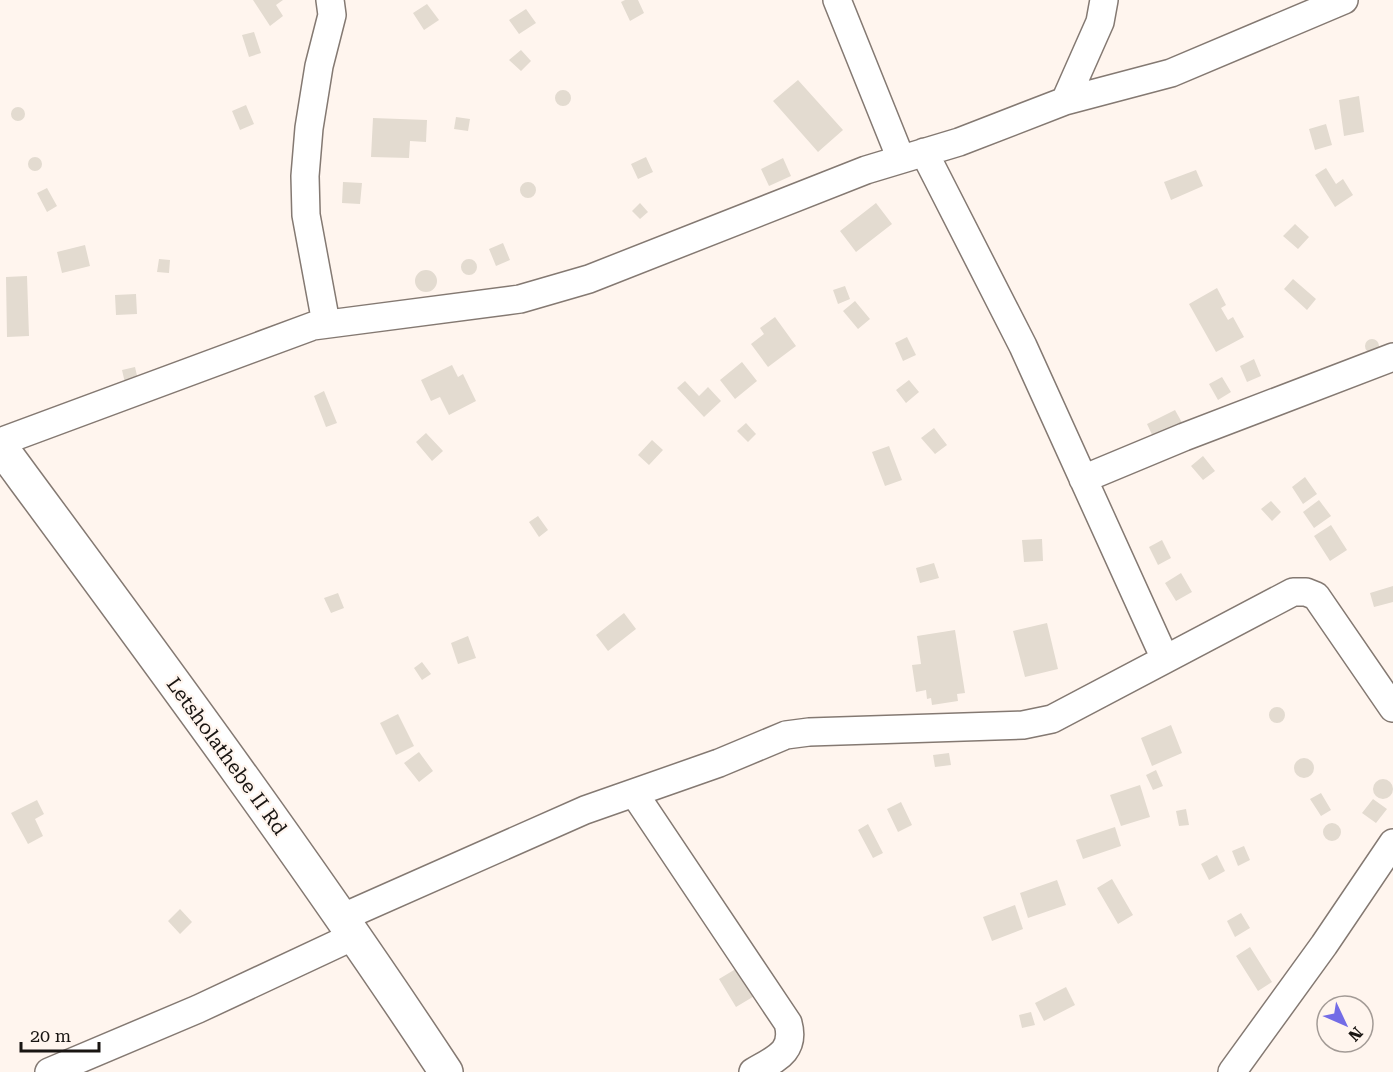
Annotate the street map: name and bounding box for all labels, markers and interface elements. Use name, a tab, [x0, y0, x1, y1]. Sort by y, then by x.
street label: Letsholathebe II Rd	[162, 672, 292, 840]
north arrow	[1315, 994, 1375, 1054]
scale bar	[21, 1015, 99, 1053]
text: N	[1344, 1023, 1367, 1045]
text: 20 m	[30, 1025, 71, 1046]

